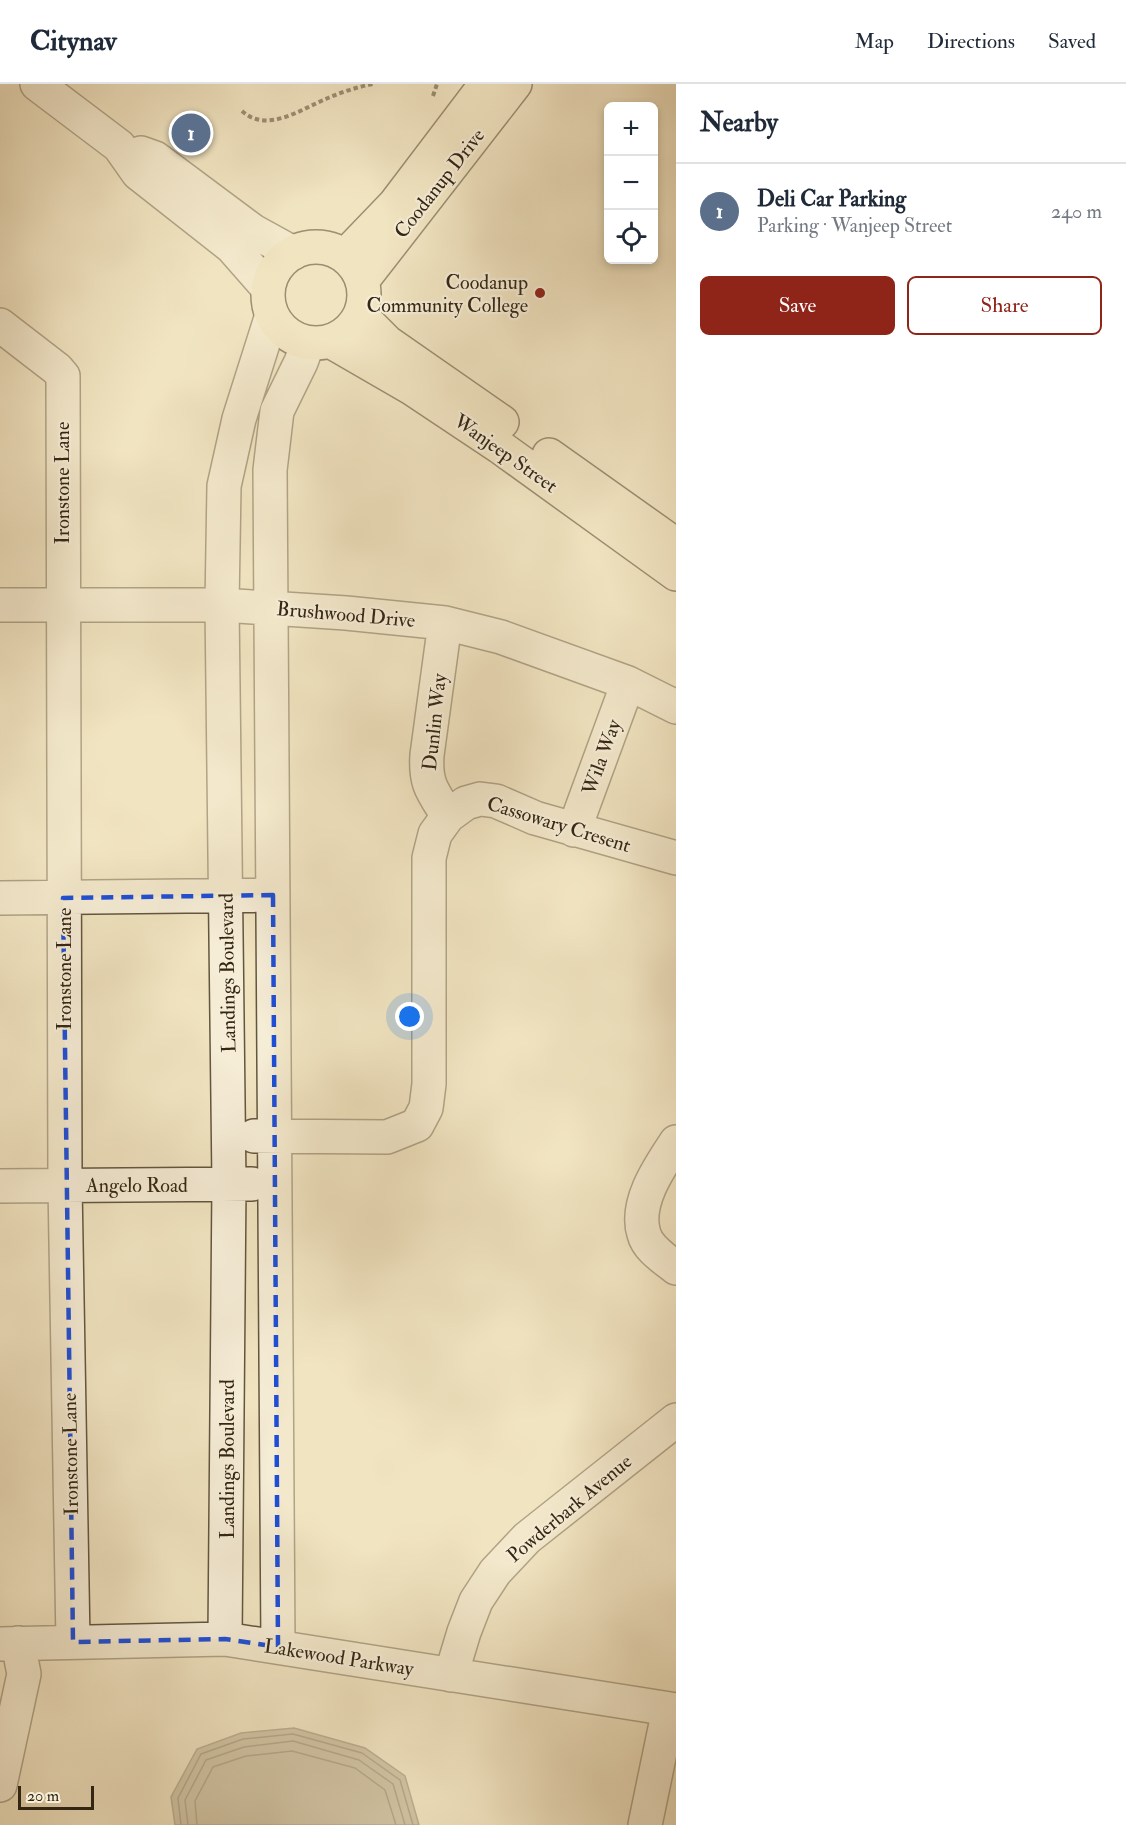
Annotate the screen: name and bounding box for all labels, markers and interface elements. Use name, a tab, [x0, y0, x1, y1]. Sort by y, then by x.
text: Citynav	[30, 24, 117, 59]
text: Map	[854, 28, 894, 55]
text: Directions	[927, 28, 1015, 55]
text: Saved	[1048, 28, 1096, 55]
map controls	[604, 102, 658, 264]
button: +	[604, 102, 658, 156]
text: Nearby	[700, 107, 778, 139]
pin: 1	[172, 110, 210, 156]
street label: Coodanup Drive	[389, 123, 491, 244]
button: −	[604, 156, 658, 210]
text: Deli Car Parking	[757, 185, 906, 213]
text: 1	[716, 199, 723, 224]
text: 240 m	[1051, 199, 1102, 224]
button: locate	[604, 210, 658, 264]
text: Parking · Wanjeep Street	[757, 213, 952, 238]
place label: Coodanup Community College	[367, 270, 528, 318]
button: Save	[700, 276, 895, 335]
button: Share	[907, 276, 1102, 335]
marker: Coodanup Community College	[533, 286, 547, 300]
street label: Wanjeep Street	[448, 408, 563, 499]
street label: Ironstone Lane	[50, 422, 75, 544]
street label: Brushwood Drive	[276, 596, 416, 633]
street label: Dunlin Way	[417, 671, 452, 772]
street label: Wila Way	[576, 715, 627, 799]
street label: Cassowary Cresent	[484, 791, 634, 858]
street label: Landings Boulevard	[214, 893, 241, 1053]
street label: Ironstone Lane	[52, 908, 77, 1030]
your location	[395, 1002, 424, 1031]
street label: Angelo Road	[85, 1173, 188, 1198]
street label: Landings Boulevard	[215, 1379, 240, 1539]
street label: Ironstone Lane	[57, 1392, 84, 1515]
street label: Powderbark Avenue	[502, 1449, 637, 1568]
street label: Lakewood Parkway	[262, 1633, 417, 1682]
scale bar	[18, 1783, 94, 1810]
text: 20 m	[27, 1786, 59, 1806]

